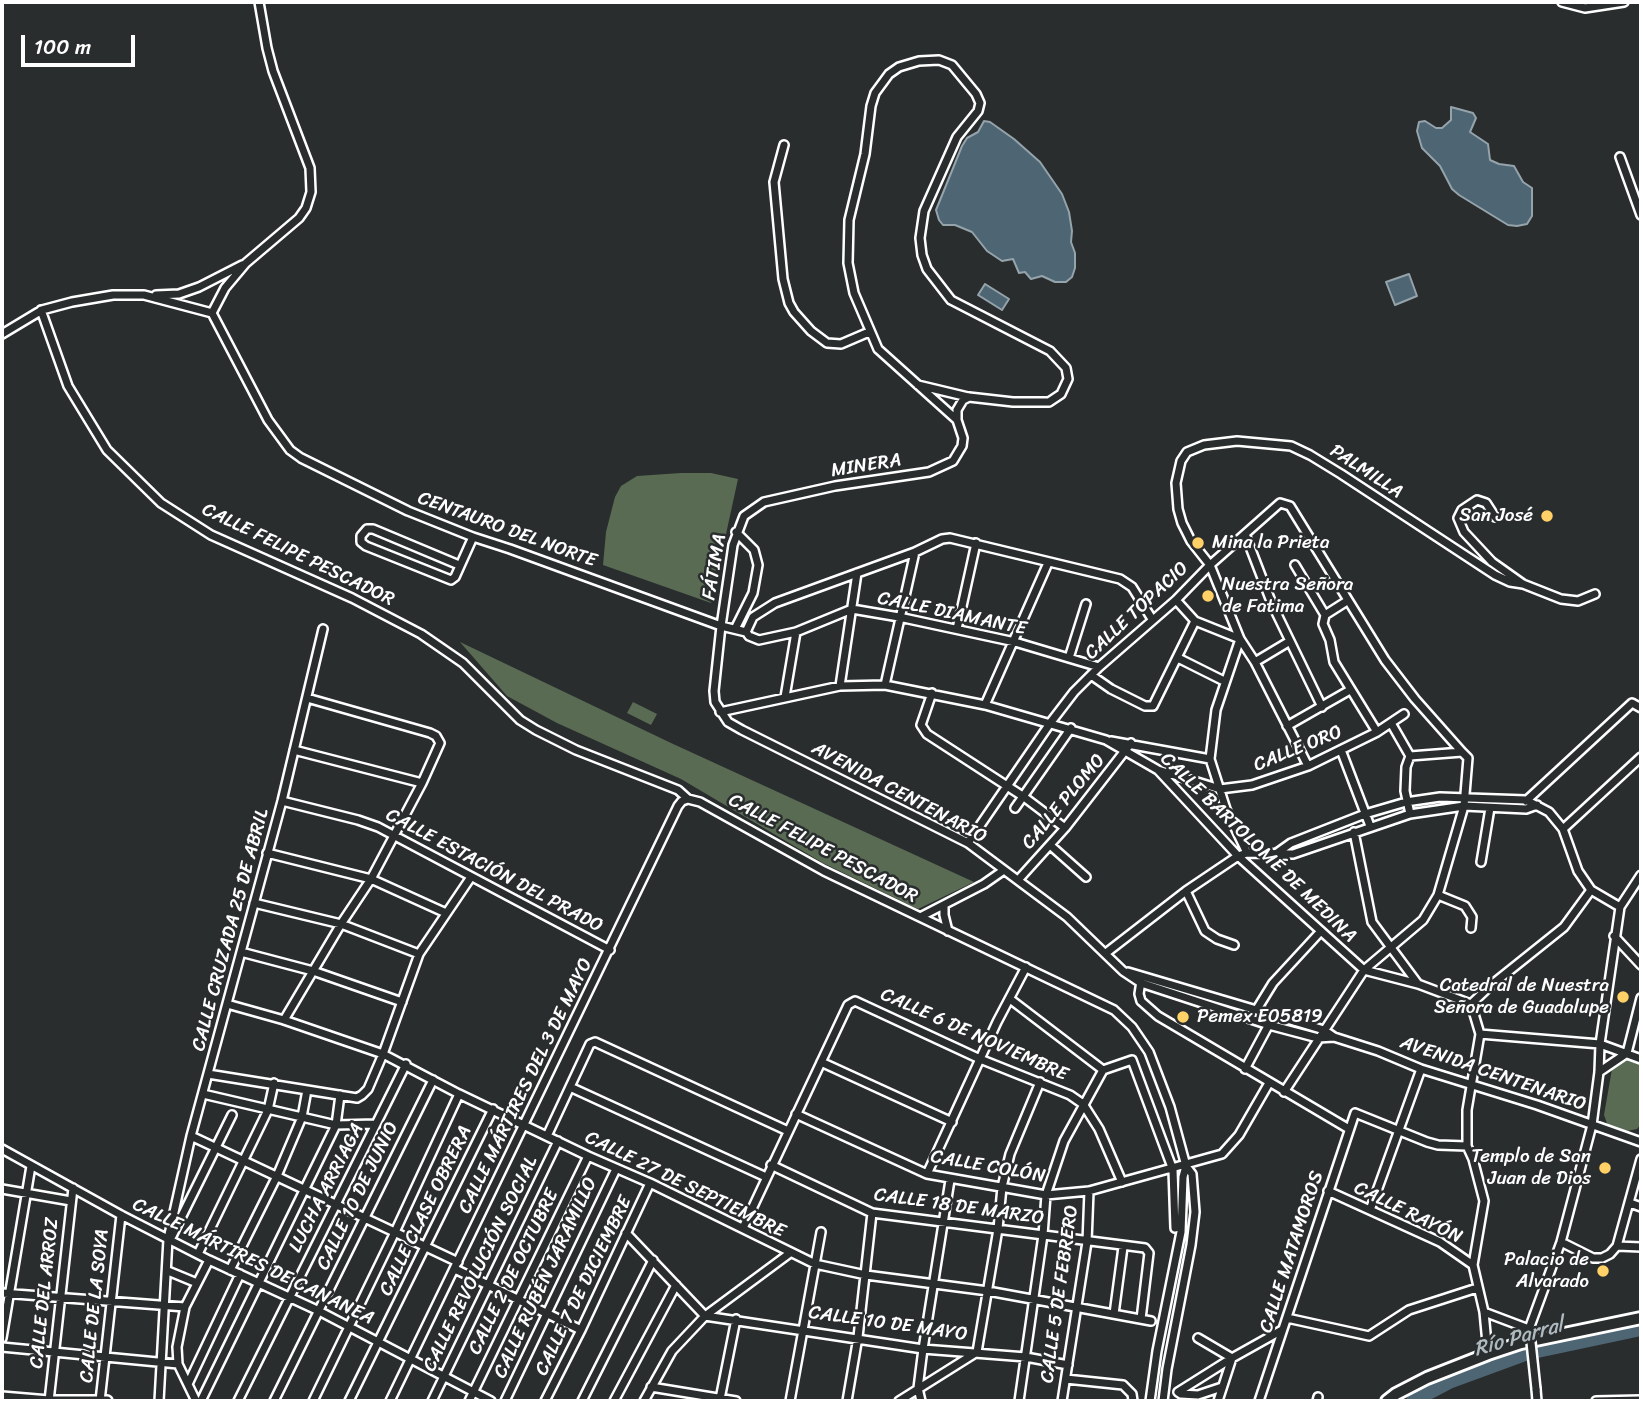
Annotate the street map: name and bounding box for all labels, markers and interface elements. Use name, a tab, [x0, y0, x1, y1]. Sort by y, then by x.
scale bar	[24, 21, 138, 65]
text: 100 m	[34, 28, 91, 66]
street label: PALMILLA	[1325, 440, 1407, 504]
street label: MINERA	[829, 449, 903, 483]
street label: CENTAURO DEL NORTE	[414, 487, 600, 573]
street label: CALLE FELIPE PESCADOR	[198, 498, 398, 612]
place label: San José	[1459, 505, 1533, 527]
marker: San José	[1539, 508, 1555, 524]
street label: FÁTIMA	[698, 532, 732, 602]
place label: Mina la Prieta	[1212, 532, 1330, 554]
marker: Mina la Prieta	[1190, 535, 1206, 551]
street label: CALLE TOPACIO	[1080, 557, 1194, 665]
place label: Nuestra Señora de Fatima	[1222, 574, 1353, 618]
street label: CALLE DIAMANTE	[875, 587, 1029, 641]
marker: Nuestra Señora de Fatima	[1200, 588, 1216, 604]
street label: CALLE ORO	[1250, 721, 1346, 777]
street label: AVENIDA CENTENARIO	[808, 737, 990, 849]
street label: CALLE BARTOLOMÉ DE MEDINA	[1155, 748, 1361, 948]
street label: CALLE PLOMO	[1017, 750, 1111, 854]
street label: CALLE FELIPE PESCADOR	[724, 789, 922, 909]
street label: CALLE ESTACIÓN DEL PRADO	[382, 804, 606, 938]
street label: CALLE CRUZADA 25 DE ABRIL	[188, 806, 274, 1054]
street label: CALLE MÁRTIRES DEL 3 DE MAYO	[454, 955, 598, 1217]
place label: Catedral de Nuestra Señora de Guadalupe	[1434, 975, 1609, 1019]
street label: CALLE 6 DE NOVIEMBRE	[877, 983, 1071, 1087]
marker: Catedral de Nuestra Señora de Guadalupe	[1615, 989, 1631, 1005]
place label: Pemex E05819	[1197, 1006, 1323, 1028]
marker: Pemex E05819	[1175, 1009, 1191, 1025]
street label: AVENIDA CENTENARIO	[1397, 1031, 1589, 1117]
street label: CALLE 10 DE JUNIO	[312, 1118, 404, 1274]
street label: LUCHA ARRIAGA	[285, 1120, 369, 1256]
street label: CALLE CLASE OBRERA	[375, 1122, 477, 1300]
street label: CALLE 27 DE SEPTIEMBRE	[581, 1127, 789, 1243]
street label: CALLE COLÓN	[929, 1146, 1047, 1188]
place label: Templo de San Juan de Dios	[1471, 1146, 1591, 1190]
street label: CALLE REVOLUCIÓN SOCIAL	[419, 1153, 543, 1375]
marker: Templo de San Juan de Dios	[1597, 1160, 1613, 1176]
street label: CALLE MATAMOROS	[1255, 1168, 1329, 1336]
street label: CALLE RUBÉN JARAMILLO	[489, 1174, 603, 1382]
street label: CALLE RAYÓN	[1350, 1177, 1466, 1249]
street label: CALLE 18 DE MARZO	[872, 1184, 1046, 1230]
street label: CALLE 2 DE OCTUBRE	[464, 1186, 564, 1358]
street label: CALLE MÁRTIRES DE CANANEA	[128, 1193, 378, 1331]
street label: CALLE 7 DE DICIEMBRE	[531, 1193, 637, 1379]
street label: CALLE 5 DE FEBRERO	[1036, 1204, 1084, 1384]
street label: CALLE DEL ARROZ	[26, 1216, 64, 1370]
street label: CALLE DE LA SOYA	[76, 1228, 114, 1384]
place label: Palacio de Alvarado	[1504, 1249, 1589, 1293]
marker: Palacio de Alvarado	[1595, 1263, 1611, 1279]
street label: CALLE 10 DE MAYO	[807, 1302, 969, 1346]
water label: Río Parral	[1471, 1313, 1567, 1363]

